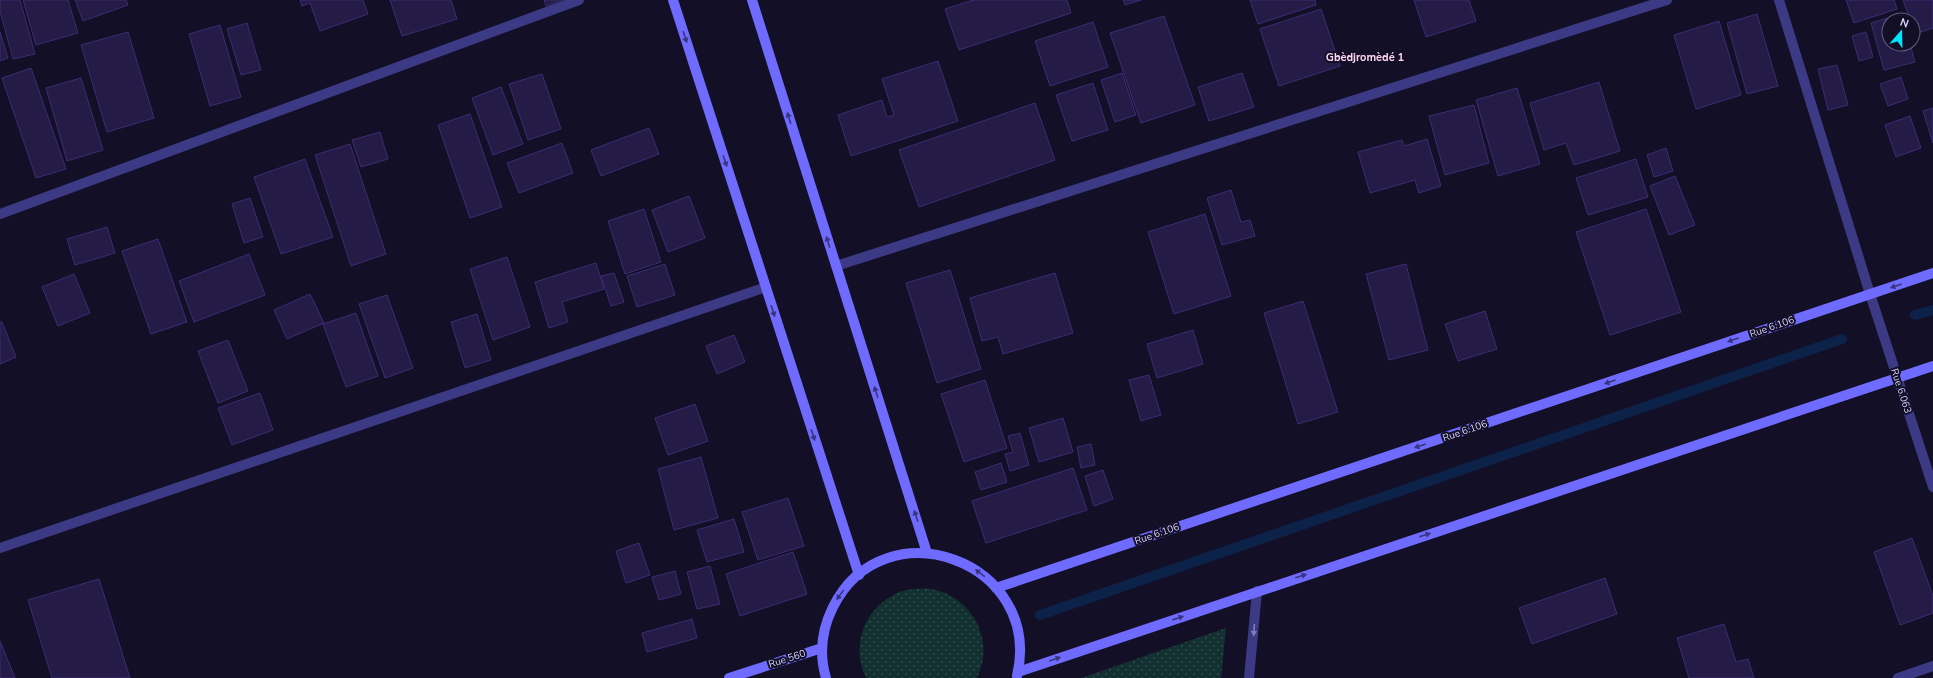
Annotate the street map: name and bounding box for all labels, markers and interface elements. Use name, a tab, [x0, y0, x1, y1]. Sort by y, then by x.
north arrow	[1881, 12, 1921, 52]
text: N	[1898, 15, 1911, 32]
one-way arrow	[682, 31, 688, 43]
district label: Gbèdjromèdé 1	[1326, 50, 1404, 65]
one-way arrow	[786, 111, 792, 123]
one-way arrow	[722, 155, 728, 167]
one-way arrow	[825, 235, 831, 247]
one-way arrow	[1890, 283, 1902, 289]
one-way arrow	[771, 306, 777, 318]
street label: Rue 6.106	[1748, 313, 1796, 341]
one-way arrow	[1727, 338, 1739, 344]
street label: Rue 6.063	[1887, 367, 1915, 415]
one-way arrow	[1603, 379, 1615, 385]
one-way arrow	[873, 386, 879, 398]
street label: Rue 6.106	[1441, 417, 1489, 445]
one-way arrow	[810, 429, 816, 441]
one-way arrow	[1414, 443, 1426, 449]
one-way arrow	[912, 510, 918, 522]
street label: Rue 6.106	[1133, 520, 1181, 548]
one-way arrow	[1419, 532, 1431, 538]
one-way arrow	[974, 569, 985, 577]
one-way arrow	[1296, 573, 1308, 579]
one-way arrow	[836, 590, 844, 600]
one-way arrow	[1173, 615, 1185, 621]
one-way arrow	[1251, 624, 1258, 636]
street label: Rue 560	[767, 646, 807, 672]
one-way arrow	[1049, 656, 1061, 662]

